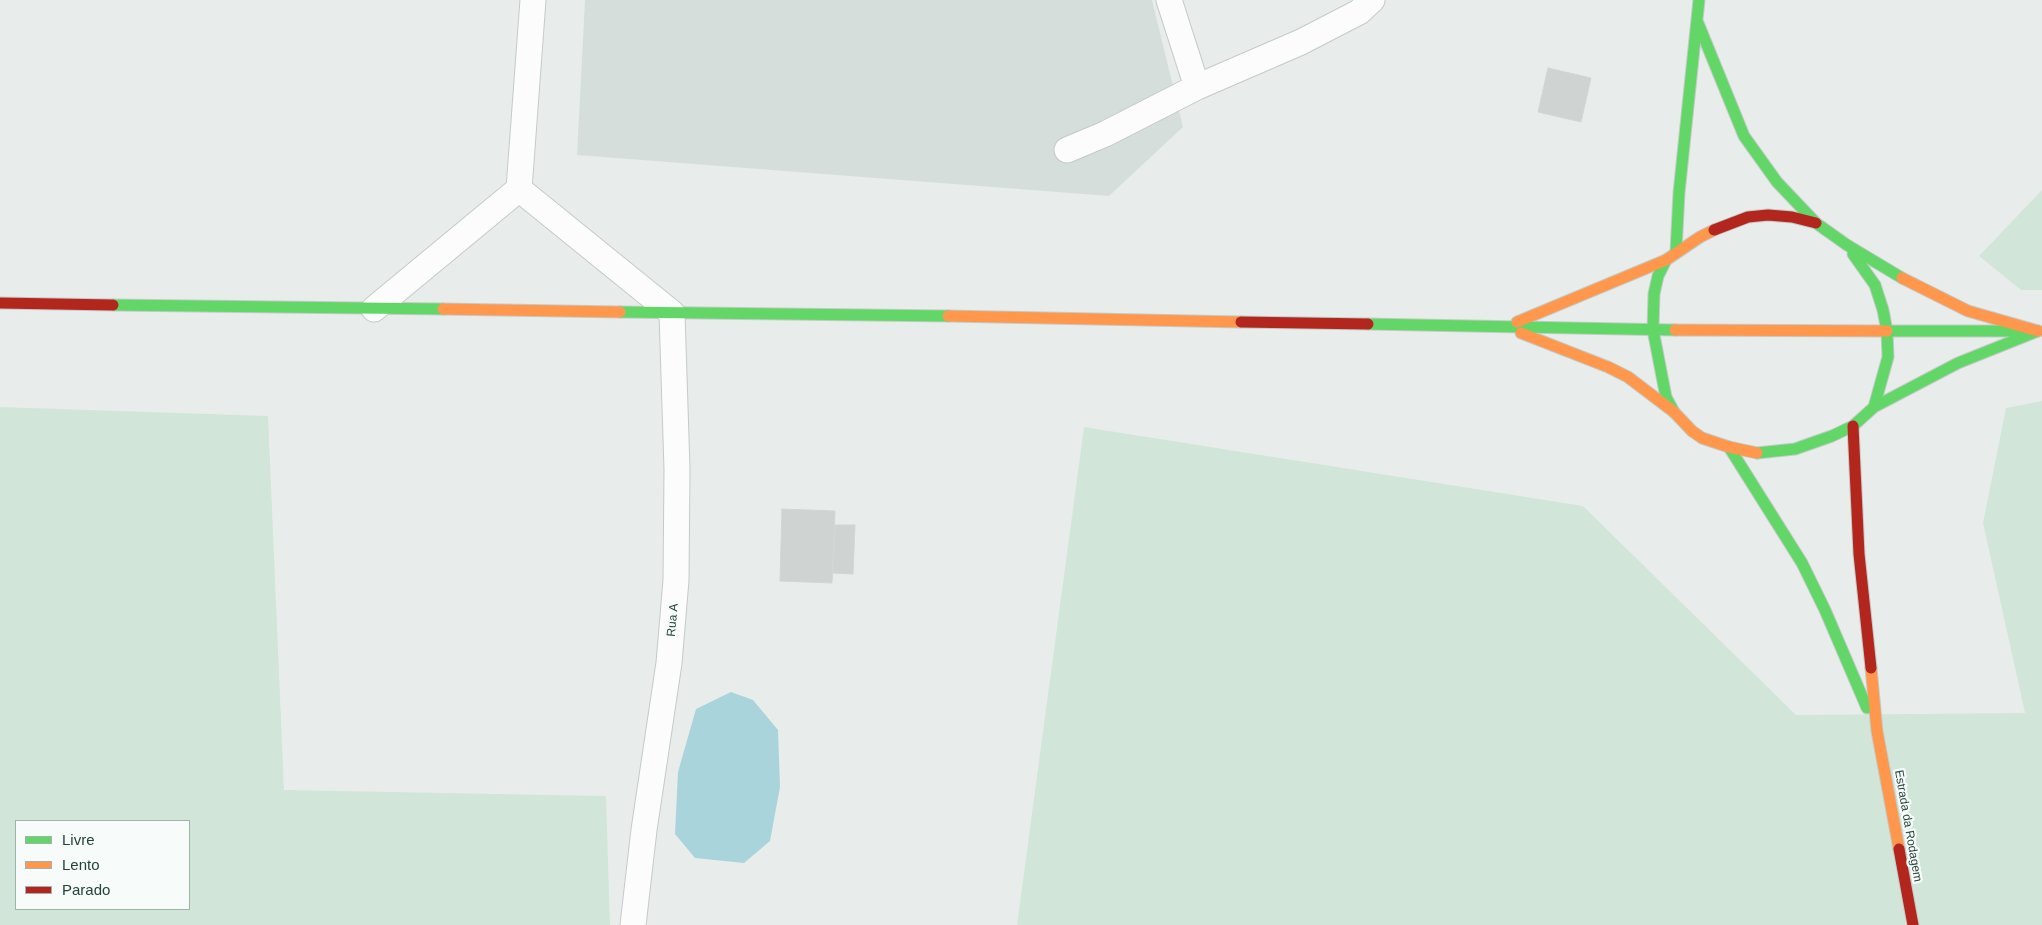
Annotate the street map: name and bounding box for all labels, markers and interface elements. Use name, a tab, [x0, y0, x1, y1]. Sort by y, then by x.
street label: Rua A	[664, 603, 682, 637]
street label: Estrada da Rodagem	[1891, 769, 1925, 883]
legend	[15, 820, 190, 910]
text: Livre	[62, 831, 95, 848]
text: Lento	[62, 856, 100, 873]
text: Parado	[62, 881, 110, 898]

